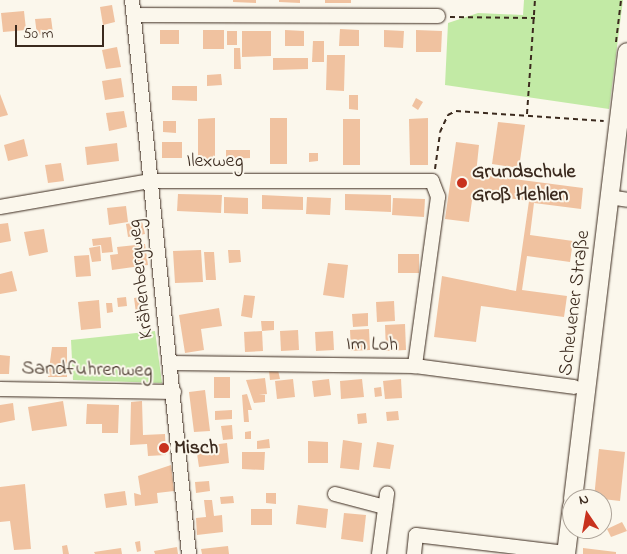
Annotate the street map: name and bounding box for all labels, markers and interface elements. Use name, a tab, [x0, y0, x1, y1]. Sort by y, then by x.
scale bar	[18, 15, 106, 47]
text: 50 m	[23, 23, 53, 45]
street label: Ilexweg	[186, 149, 244, 173]
place label: Grundschule Groß Hehlen	[472, 160, 575, 207]
marker: Grundschule Groß Hehlen	[456, 177, 468, 189]
street label: Krähenbergweg	[123, 218, 159, 340]
street label: Scheuener Straße	[554, 229, 596, 377]
street label: Im Loh	[346, 333, 398, 357]
street label: Sandfuhrenweg	[21, 357, 153, 383]
place label: Misch	[174, 436, 218, 460]
marker: Misch	[158, 442, 170, 454]
north arrow	[562, 489, 612, 539]
text: N	[577, 489, 591, 511]

